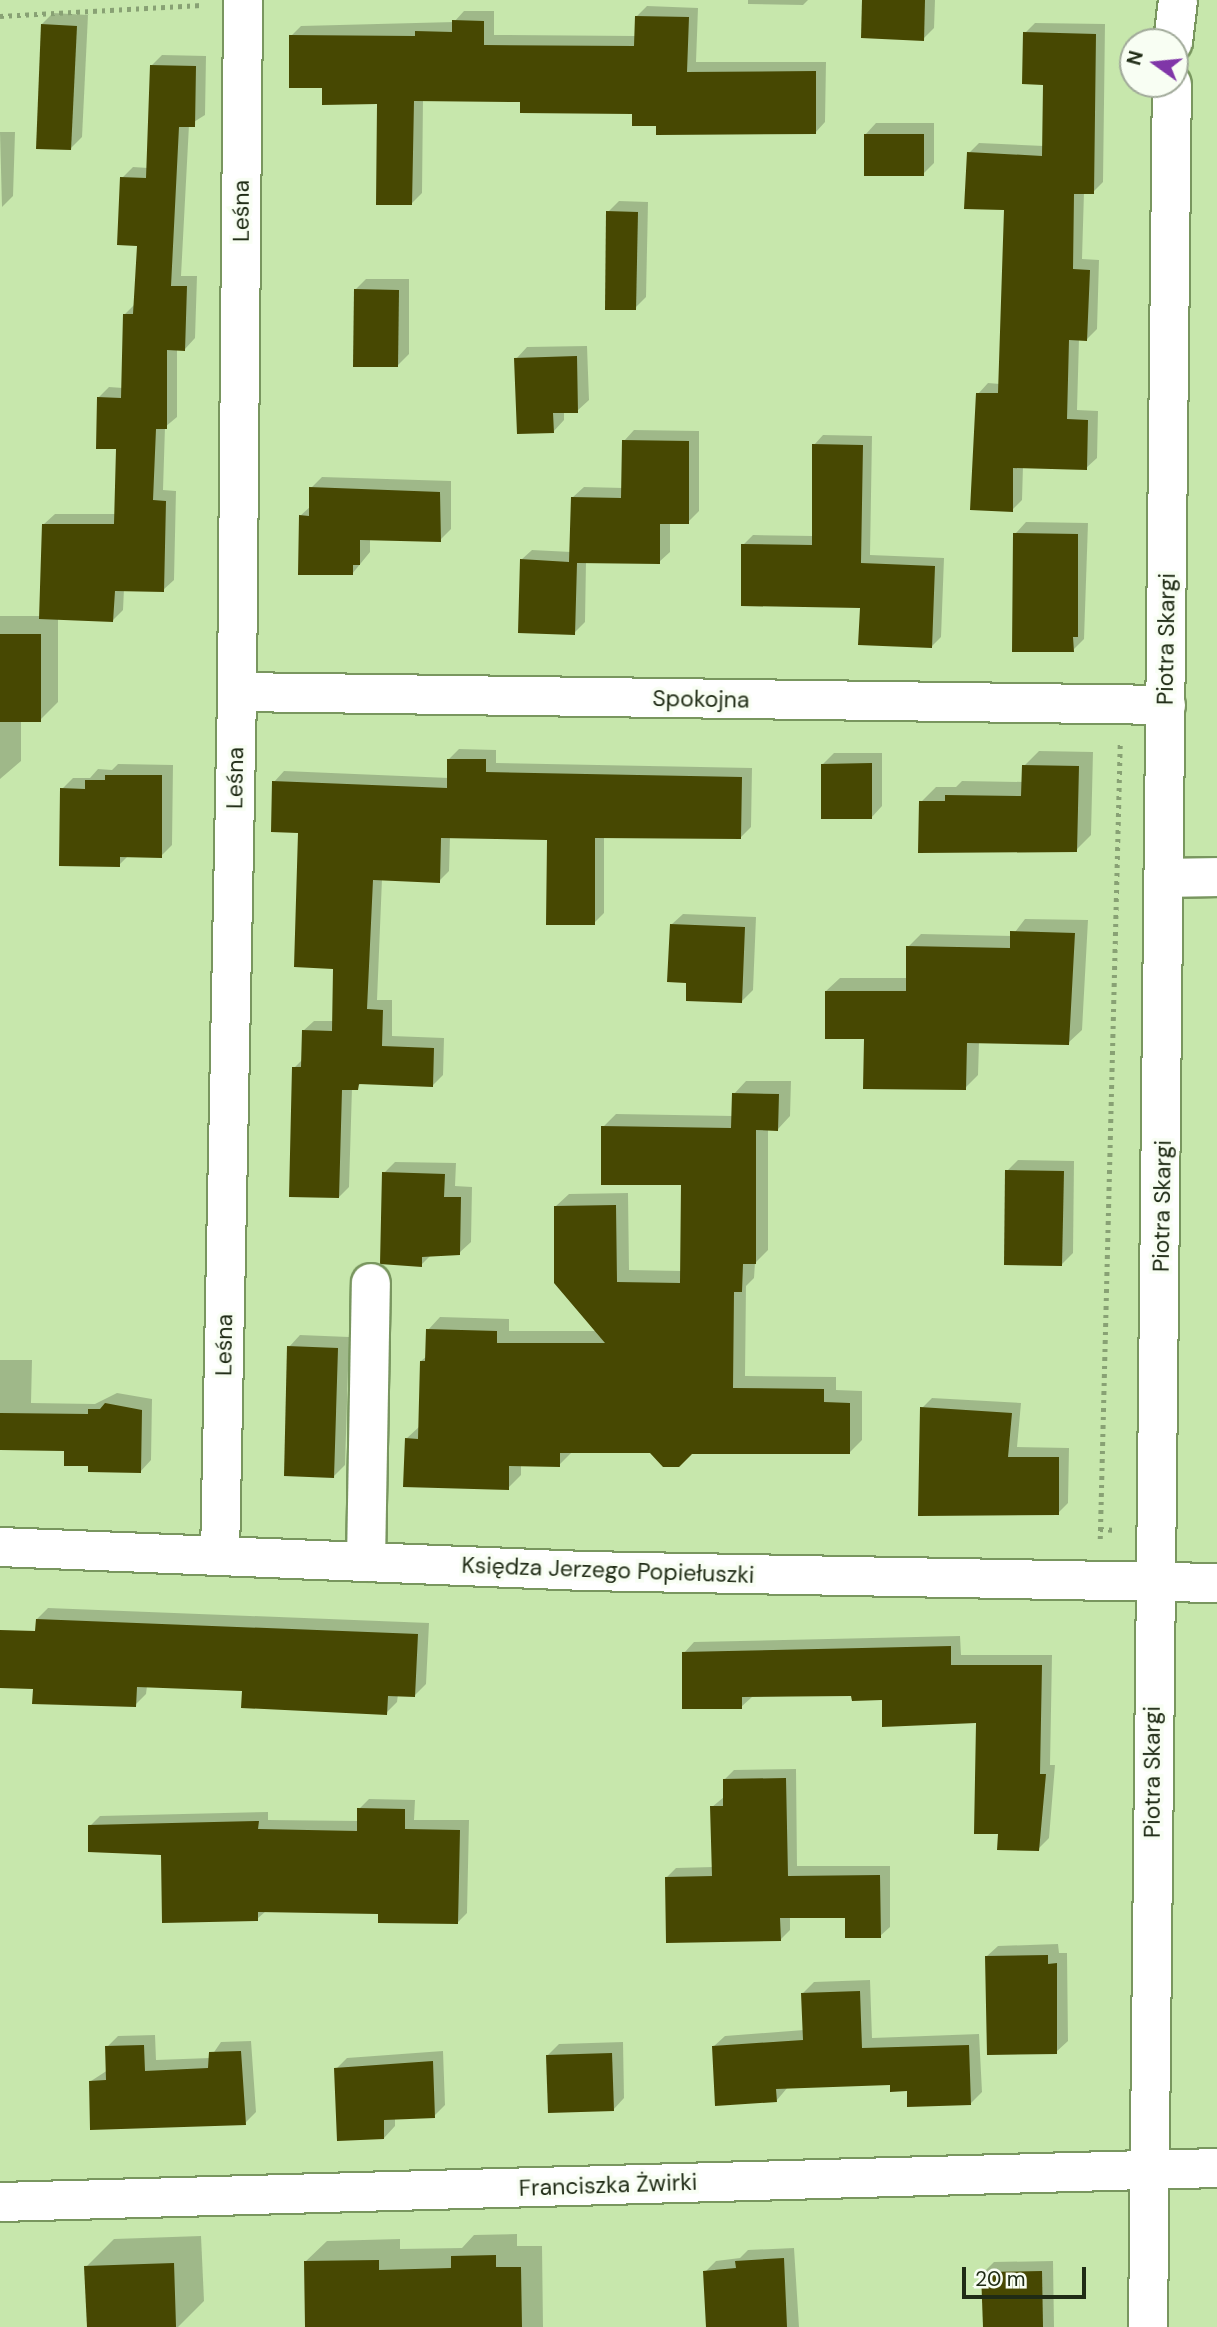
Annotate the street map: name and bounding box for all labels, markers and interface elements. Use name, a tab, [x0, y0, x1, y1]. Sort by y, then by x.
north arrow	[1119, 28, 1189, 98]
text: N	[1121, 48, 1149, 68]
street label: Leśna	[227, 180, 255, 242]
street label: Piotra Skargi	[1151, 573, 1181, 705]
street label: Spokojna	[652, 684, 750, 714]
street label: Leśna	[221, 747, 249, 809]
street label: Piotra Skargi	[1147, 1140, 1177, 1272]
street label: Leśna	[210, 1314, 238, 1376]
street label: Księdza Jerzego Popiełuszki	[461, 1551, 755, 1589]
street label: Piotra Skargi	[1138, 1706, 1166, 1838]
street label: Franciszka Żwirki	[518, 2168, 698, 2202]
scale bar	[965, 2254, 1089, 2298]
text: 20 m	[975, 2265, 1026, 2293]

